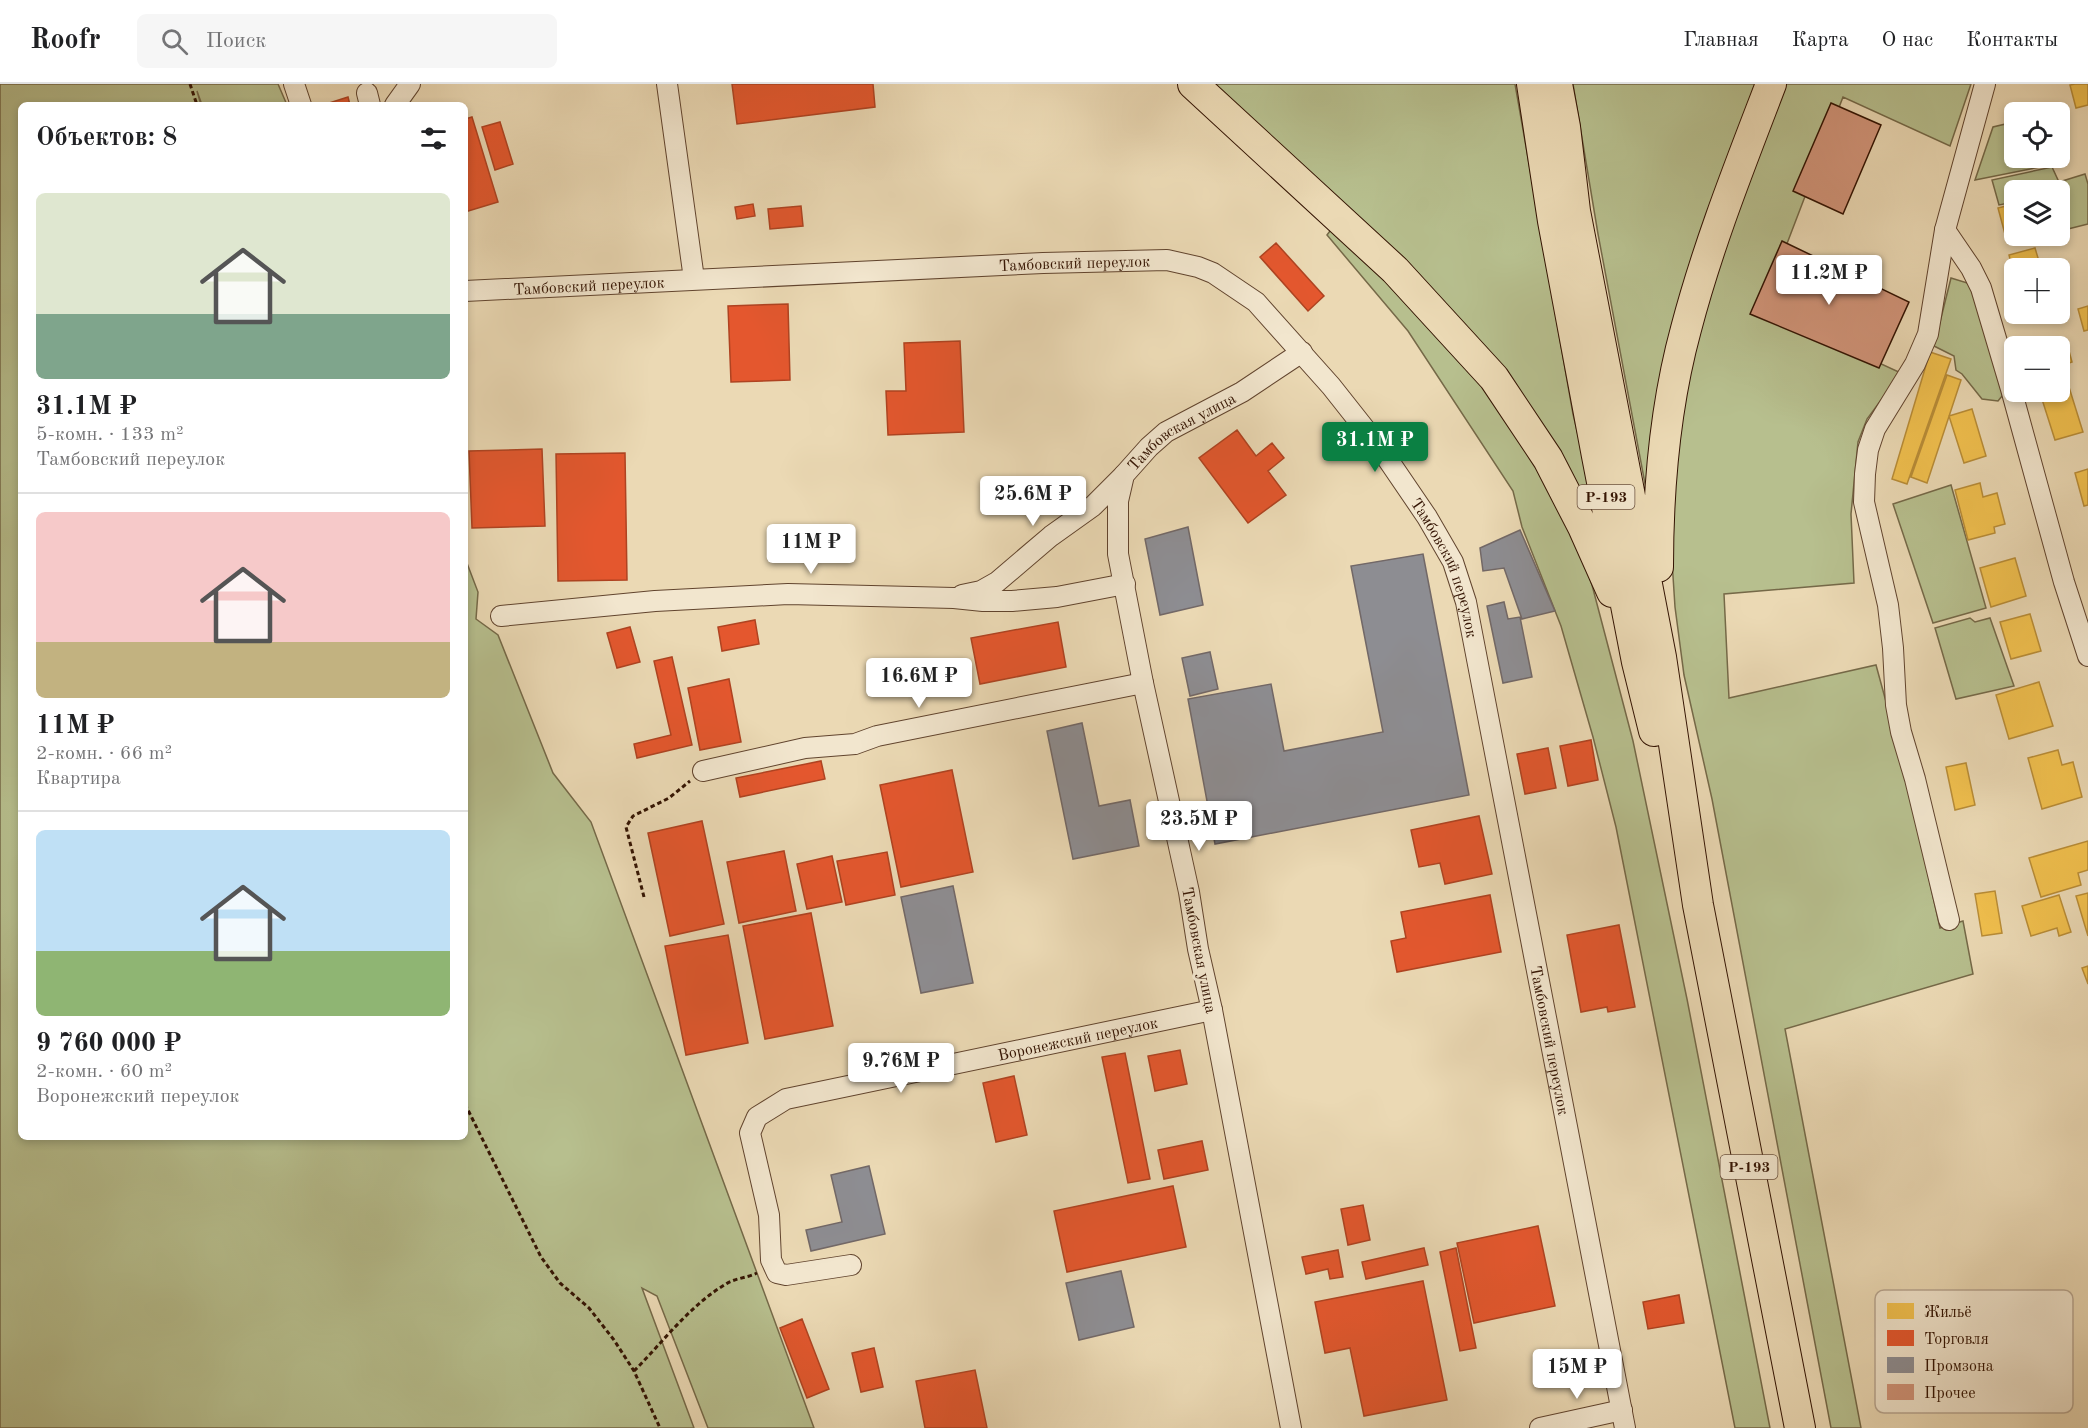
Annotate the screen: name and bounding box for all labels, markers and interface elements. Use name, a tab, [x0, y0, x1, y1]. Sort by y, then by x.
search box	[137, 14, 557, 68]
icon: search	[158, 25, 191, 58]
text: Roofr	[30, 27, 101, 55]
text: Поиск	[206, 30, 266, 52]
text: Главная	[1683, 30, 1759, 51]
text: Карта	[1792, 30, 1849, 51]
text: О нас	[1882, 30, 1933, 51]
text: Контакты	[1966, 30, 2058, 51]
map controls	[2004, 102, 2070, 402]
button: locate	[2004, 102, 2070, 168]
icon: filters	[417, 122, 450, 155]
text: Объектов: 8	[36, 125, 177, 151]
button: layers	[2004, 180, 2070, 246]
icon: home	[189, 232, 297, 340]
street label: Тамбовский переулок	[998, 254, 1150, 275]
pin: 11.2M ₽	[1774, 255, 1884, 306]
button: +	[2004, 258, 2070, 324]
text: 11.2M ₽	[1790, 264, 1868, 284]
street label: Тамбовский переулок	[513, 275, 665, 299]
button: −	[2004, 336, 2070, 402]
street label: Тамбовская улица	[1126, 391, 1239, 475]
text: 31.1M ₽	[36, 394, 137, 420]
pin: 31.1M ₽	[1320, 422, 1430, 473]
text: 5-комн. · 133 m²	[36, 425, 184, 445]
text: 31.1M ₽	[1336, 431, 1414, 451]
text: Тамбовский переулок	[36, 450, 225, 470]
pin: 25.6M ₽	[978, 476, 1088, 527]
text: 25.6M ₽	[994, 485, 1072, 505]
road number: Р-193	[1578, 485, 1634, 509]
street label: Тамбовский переулок	[1407, 496, 1479, 639]
pin: 11M ₽	[769, 524, 853, 575]
text: 11M ₽	[781, 533, 841, 553]
icon: home	[189, 551, 297, 659]
pin: 16.6M ₽	[864, 658, 974, 709]
text: 16.6M ₽	[880, 667, 958, 687]
text: 11M ₽	[36, 713, 115, 739]
text: 2-комн. · 66 m²	[36, 744, 172, 764]
text: Квартира	[36, 769, 121, 789]
pin: 23.5M ₽	[1144, 801, 1254, 852]
text: 23.5M ₽	[1160, 810, 1238, 830]
icon: home	[189, 869, 297, 977]
street label: Тамбовская улица	[1178, 886, 1218, 1015]
street label: Тамбовский переулок	[1526, 965, 1571, 1117]
street label: Воронежский переулок	[997, 1016, 1159, 1065]
text: 9 760 000 ₽	[36, 1031, 182, 1057]
pin: 9.76M ₽	[846, 1043, 956, 1094]
text: 9.76M ₽	[862, 1052, 940, 1072]
text: 2-комн. · 60 m²	[36, 1062, 172, 1082]
text: Воронежский переулок	[36, 1087, 240, 1107]
road number: Р-193	[1720, 1155, 1778, 1179]
legend	[1875, 1290, 2073, 1413]
text: Жильё	[1924, 1305, 1972, 1321]
text: Торговля	[1924, 1332, 1989, 1348]
pin: 15M ₽	[1535, 1349, 1619, 1400]
text: 15M ₽	[1547, 1358, 1607, 1378]
text: Промзона	[1924, 1359, 1994, 1375]
text: Прочее	[1924, 1386, 1976, 1402]

